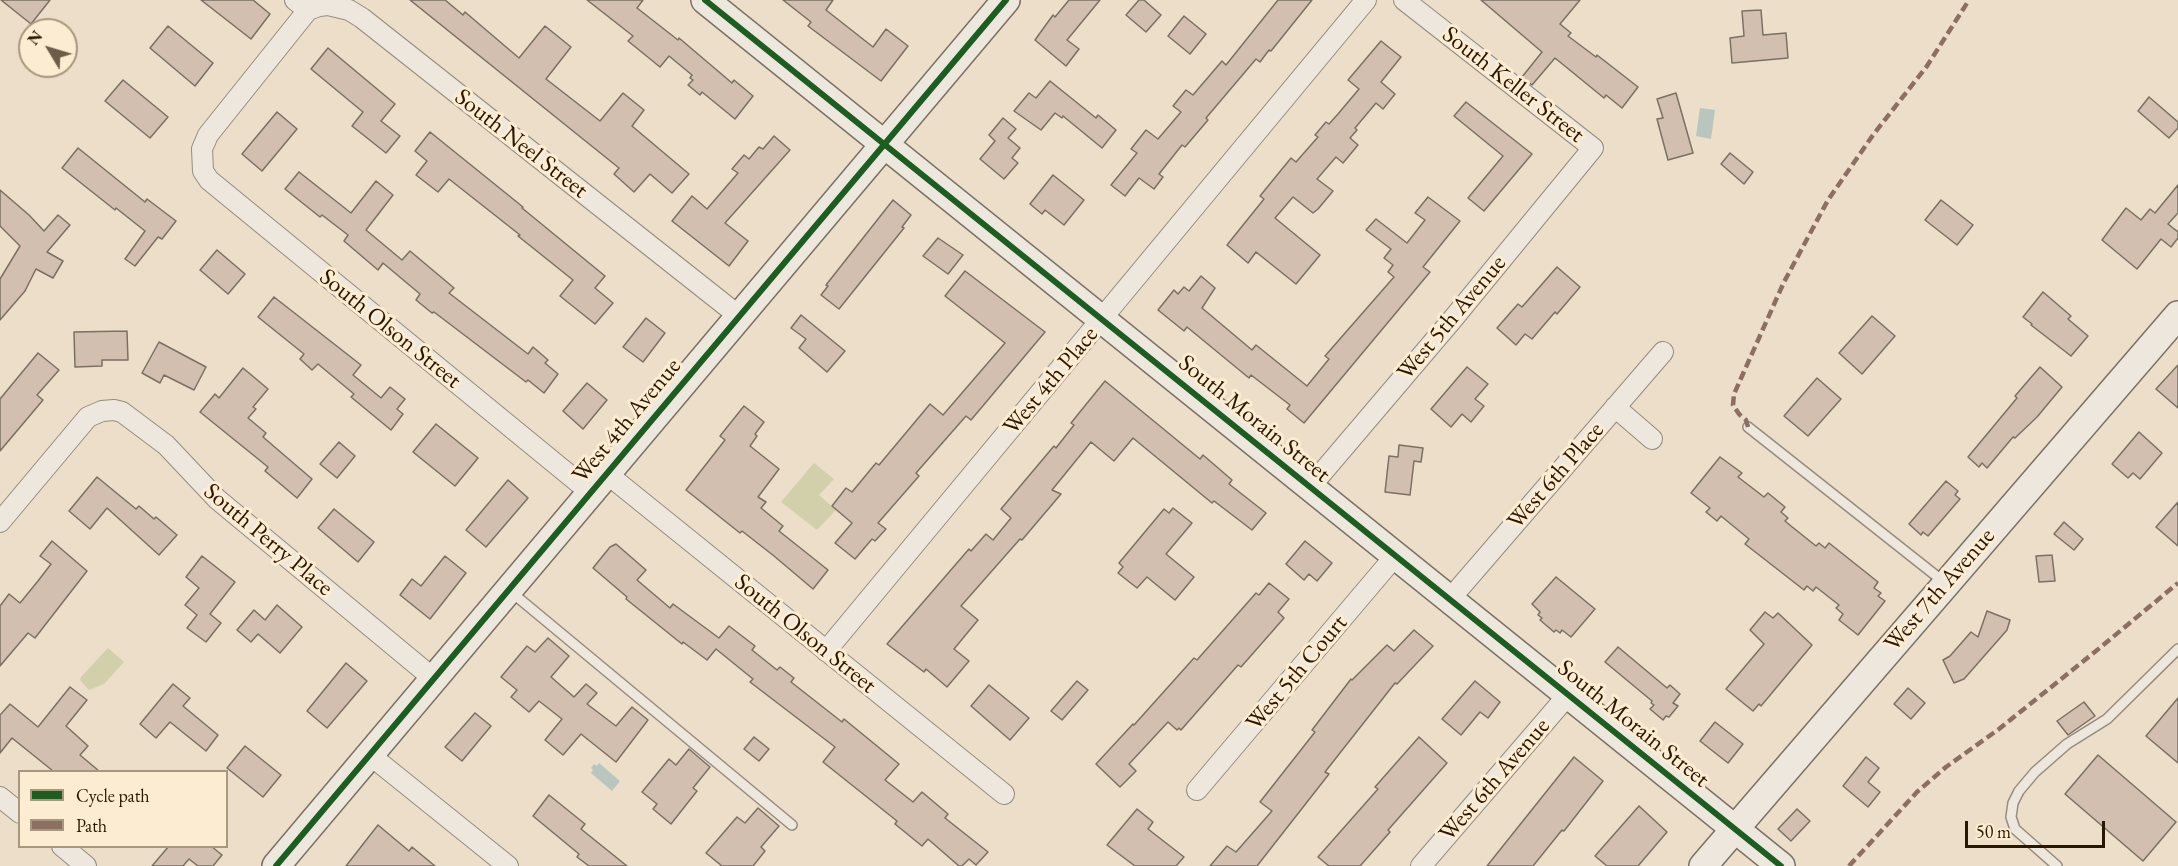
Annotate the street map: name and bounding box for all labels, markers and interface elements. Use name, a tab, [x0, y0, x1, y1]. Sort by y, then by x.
north arrow	[18, 18, 78, 78]
street label: South Keller Street	[1436, 21, 1590, 149]
text: N	[23, 26, 47, 49]
street label: South Neel Street	[449, 83, 593, 205]
street label: West 5th Avenue	[1391, 250, 1513, 386]
street label: South Olson Street	[313, 263, 467, 395]
street label: West 4th Place	[997, 321, 1105, 441]
street label: South Morain Street	[1172, 349, 1336, 489]
street label: West 4th Avenue	[566, 353, 688, 489]
street label: West 6th Place	[1502, 417, 1610, 535]
street label: South Perry Place	[197, 477, 339, 603]
street label: West 7th Avenue	[1879, 522, 2001, 658]
street label: South Olson Street	[728, 568, 882, 700]
street label: West 5th Court	[1240, 609, 1354, 737]
street label: South Morain Street	[1551, 654, 1715, 794]
street label: West 6th Avenue	[1434, 712, 1556, 848]
legend	[18, 770, 228, 848]
text: Cycle path	[76, 784, 150, 807]
scale bar	[1968, 809, 2108, 847]
text: Path	[76, 814, 107, 837]
text: 50 m	[1976, 820, 2011, 843]

